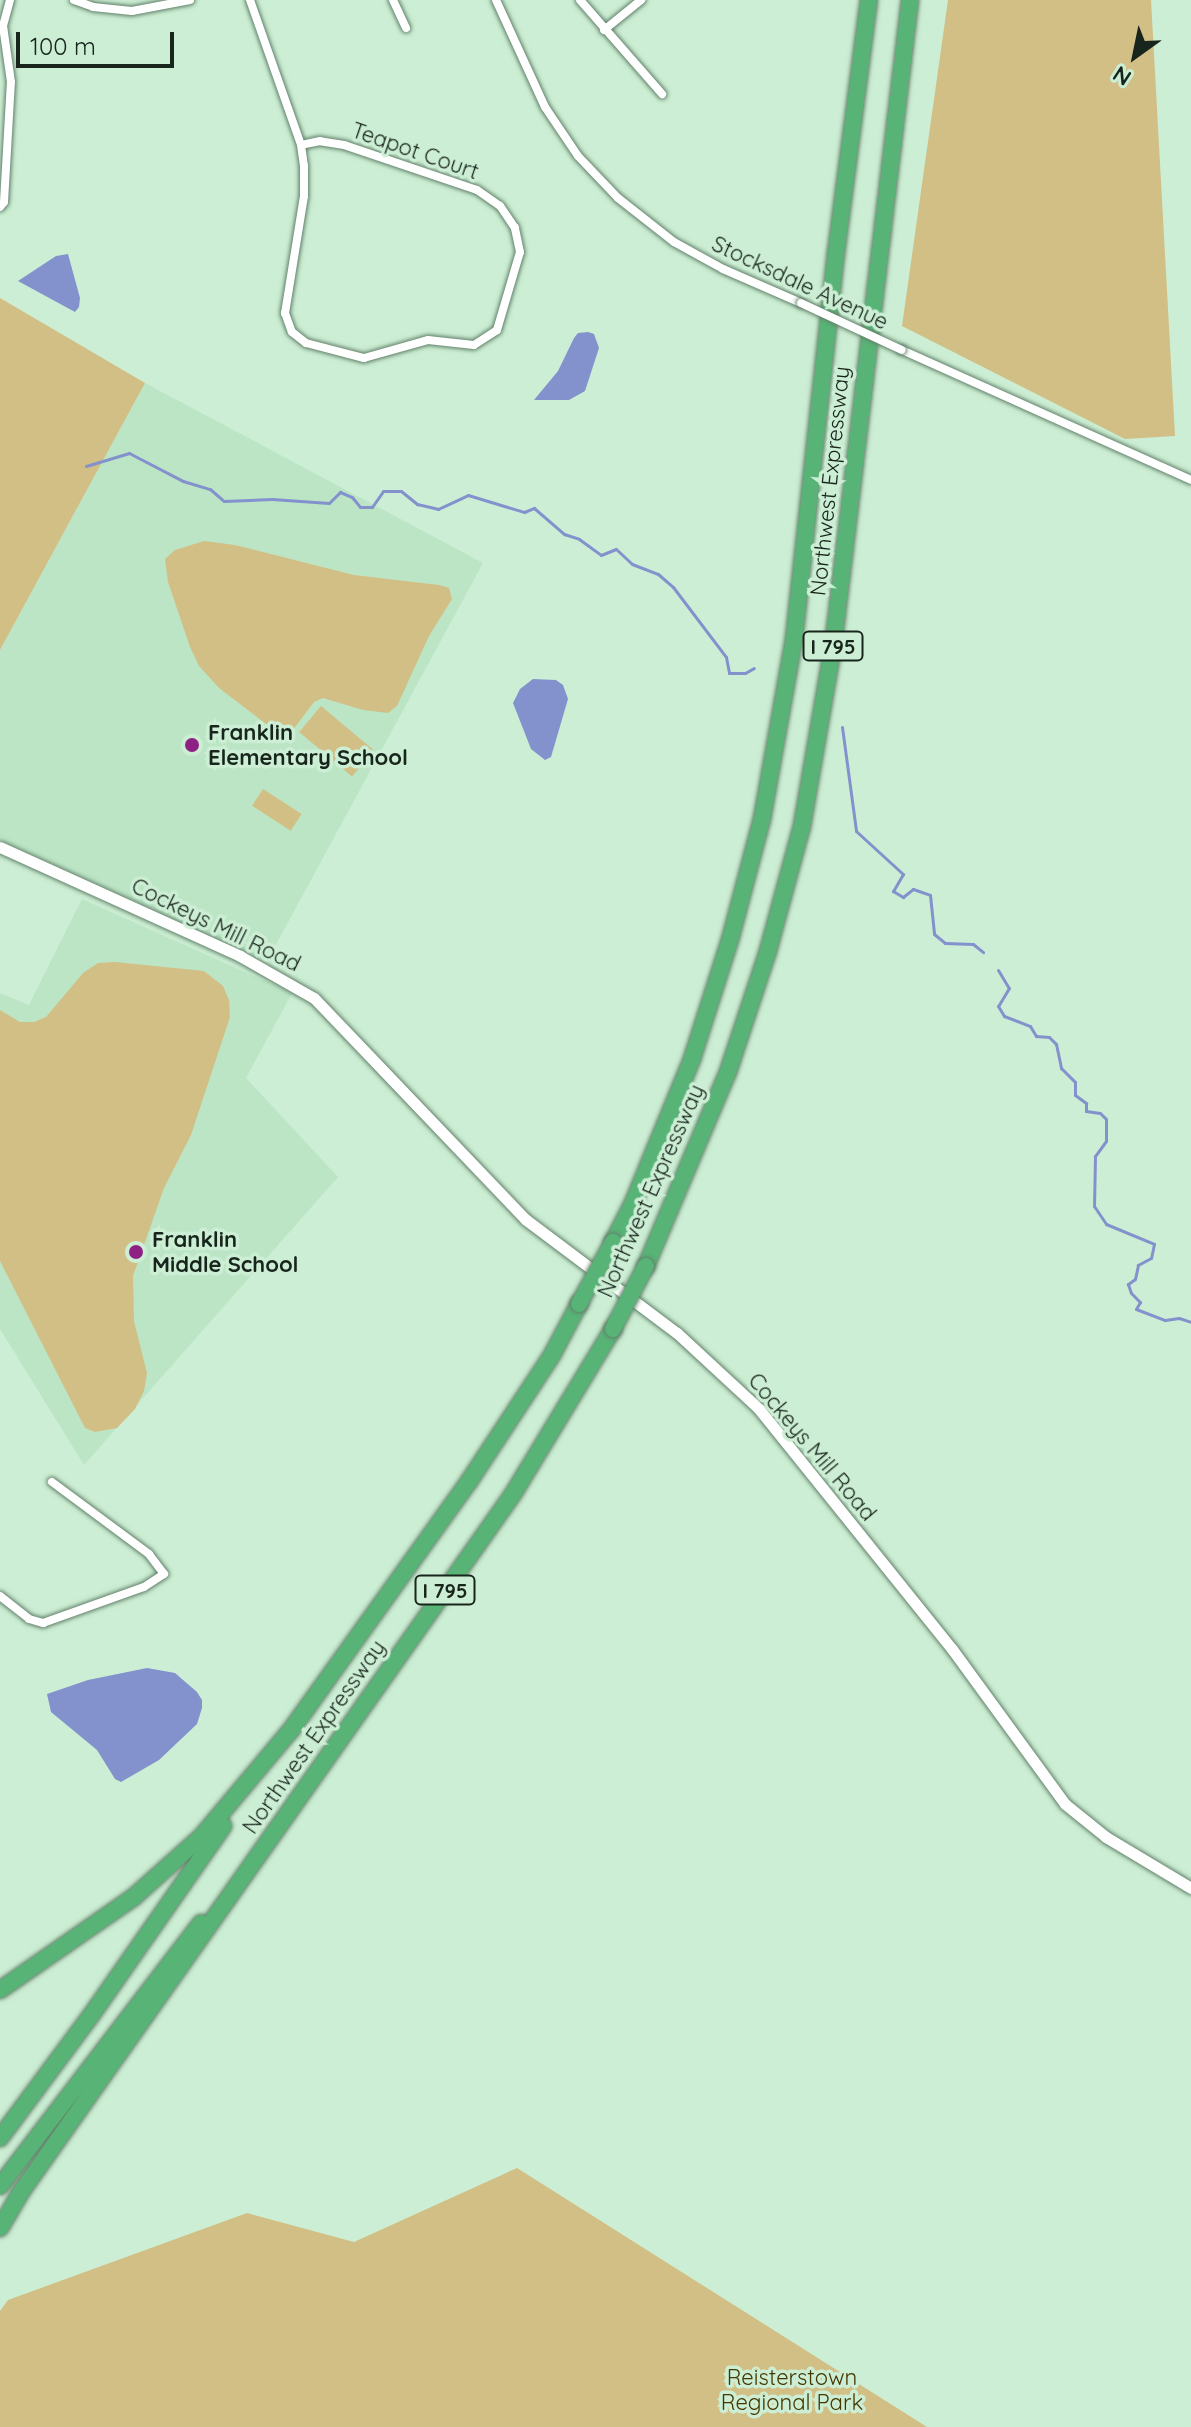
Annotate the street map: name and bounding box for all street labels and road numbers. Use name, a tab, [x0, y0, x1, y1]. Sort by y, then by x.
street label: Teapot Court	[348, 117, 482, 185]
street label: Stocksdale Avenue	[708, 231, 892, 335]
street label: Northwest Expressway	[805, 365, 855, 597]
road number: I 795	[801, 630, 865, 662]
street label: Cockeys Mill Road	[127, 873, 305, 977]
street label: Northwest Expressway	[592, 1080, 710, 1302]
street label: Cockeys Mill Road	[742, 1368, 882, 1526]
road number: I 795	[413, 1574, 477, 1606]
street label: Northwest Expressway	[237, 1635, 391, 1839]

